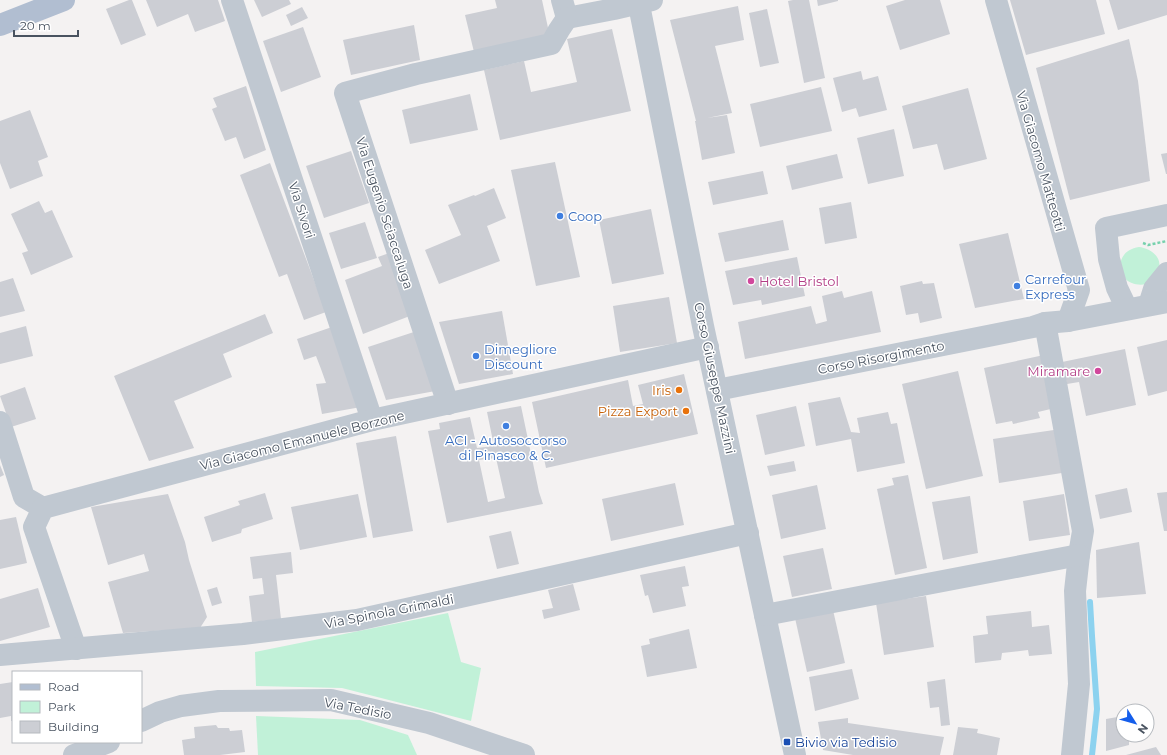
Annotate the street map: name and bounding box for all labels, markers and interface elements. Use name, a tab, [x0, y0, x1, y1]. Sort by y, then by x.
scale bar	[14, 12, 78, 38]
text: 20 m	[20, 18, 51, 33]
street label: Via Giacomo Matteotti	[1013, 89, 1069, 233]
street label: Via Eugenio Sciaccaluga	[353, 135, 417, 291]
street label: Via Sivori	[285, 180, 319, 240]
place label: Coop	[568, 208, 602, 224]
marker: Coop	[555, 211, 565, 221]
place label: Carrefour Express	[1025, 271, 1086, 302]
place label: Hotel Bristol	[759, 273, 839, 289]
marker: Hotel Bristol	[746, 276, 756, 286]
marker: Carrefour Express	[1012, 281, 1022, 291]
street label: Corso Giuseppe Mazzini	[691, 301, 739, 455]
street label: Corso Risorgimento	[816, 337, 946, 377]
place label: Dimegliore Discount	[484, 341, 557, 372]
marker: Dimegliore Discount	[471, 351, 481, 361]
place label: Miramare	[1027, 363, 1090, 379]
marker: Miramare	[1093, 366, 1103, 376]
place label: Iris	[652, 382, 671, 398]
marker: Iris	[674, 385, 684, 395]
place label: Pizza Export	[598, 403, 678, 419]
marker: Pizza Export	[681, 406, 691, 416]
street label: Via Giacomo Emanuele Borzone	[198, 407, 406, 473]
marker: ACI - Autosoccorso di Pinasco & C.	[501, 421, 511, 431]
place label: ACI - Autosoccorso di Pinasco & C.	[445, 432, 567, 463]
street label: Via Spinola Grimaldi	[323, 591, 455, 631]
legend	[12, 671, 142, 743]
text: Road	[48, 679, 79, 694]
street label: Via Tedisio	[323, 694, 393, 722]
text: Park	[48, 699, 76, 714]
north arrow	[1115, 703, 1155, 743]
text: Building	[48, 719, 99, 734]
text: N	[1135, 721, 1151, 737]
place label: Bivio via Tedisio	[795, 734, 897, 750]
marker: Bivio via Tedisio	[782, 737, 792, 747]

